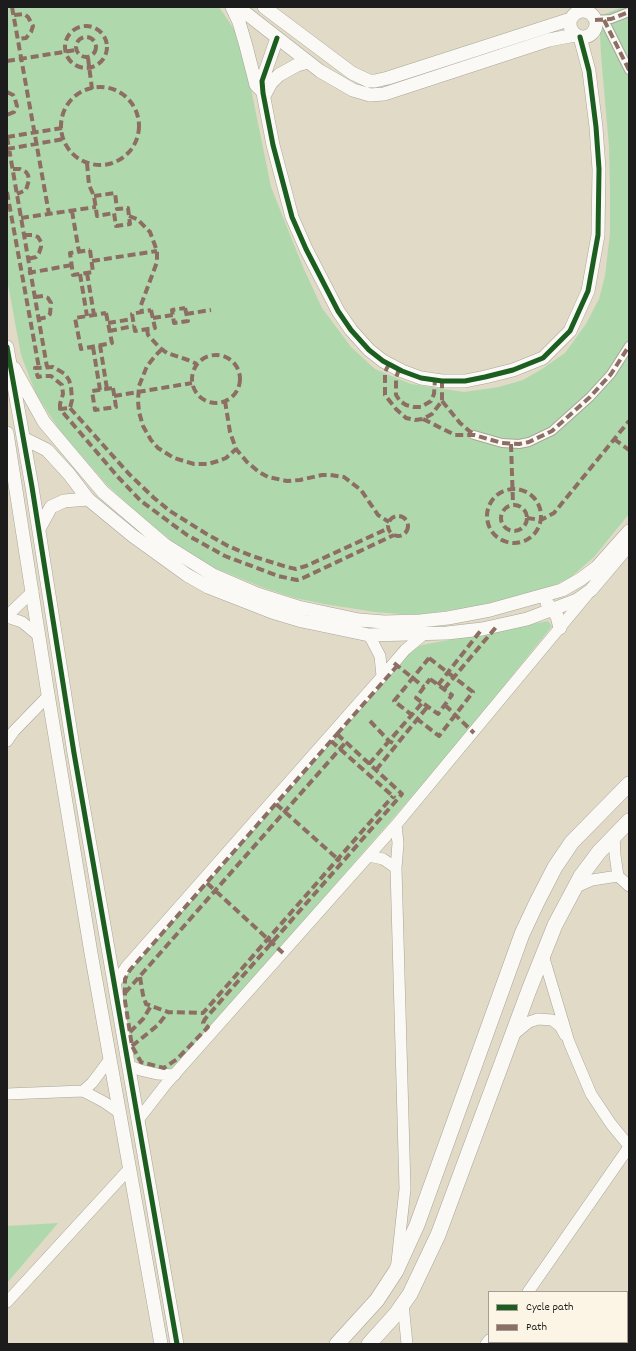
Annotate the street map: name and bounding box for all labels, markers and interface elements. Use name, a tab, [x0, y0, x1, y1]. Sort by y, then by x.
legend	[488, 1291, 628, 1343]
text: Cycle path	[526, 1299, 574, 1316]
text: Path	[526, 1319, 547, 1336]

